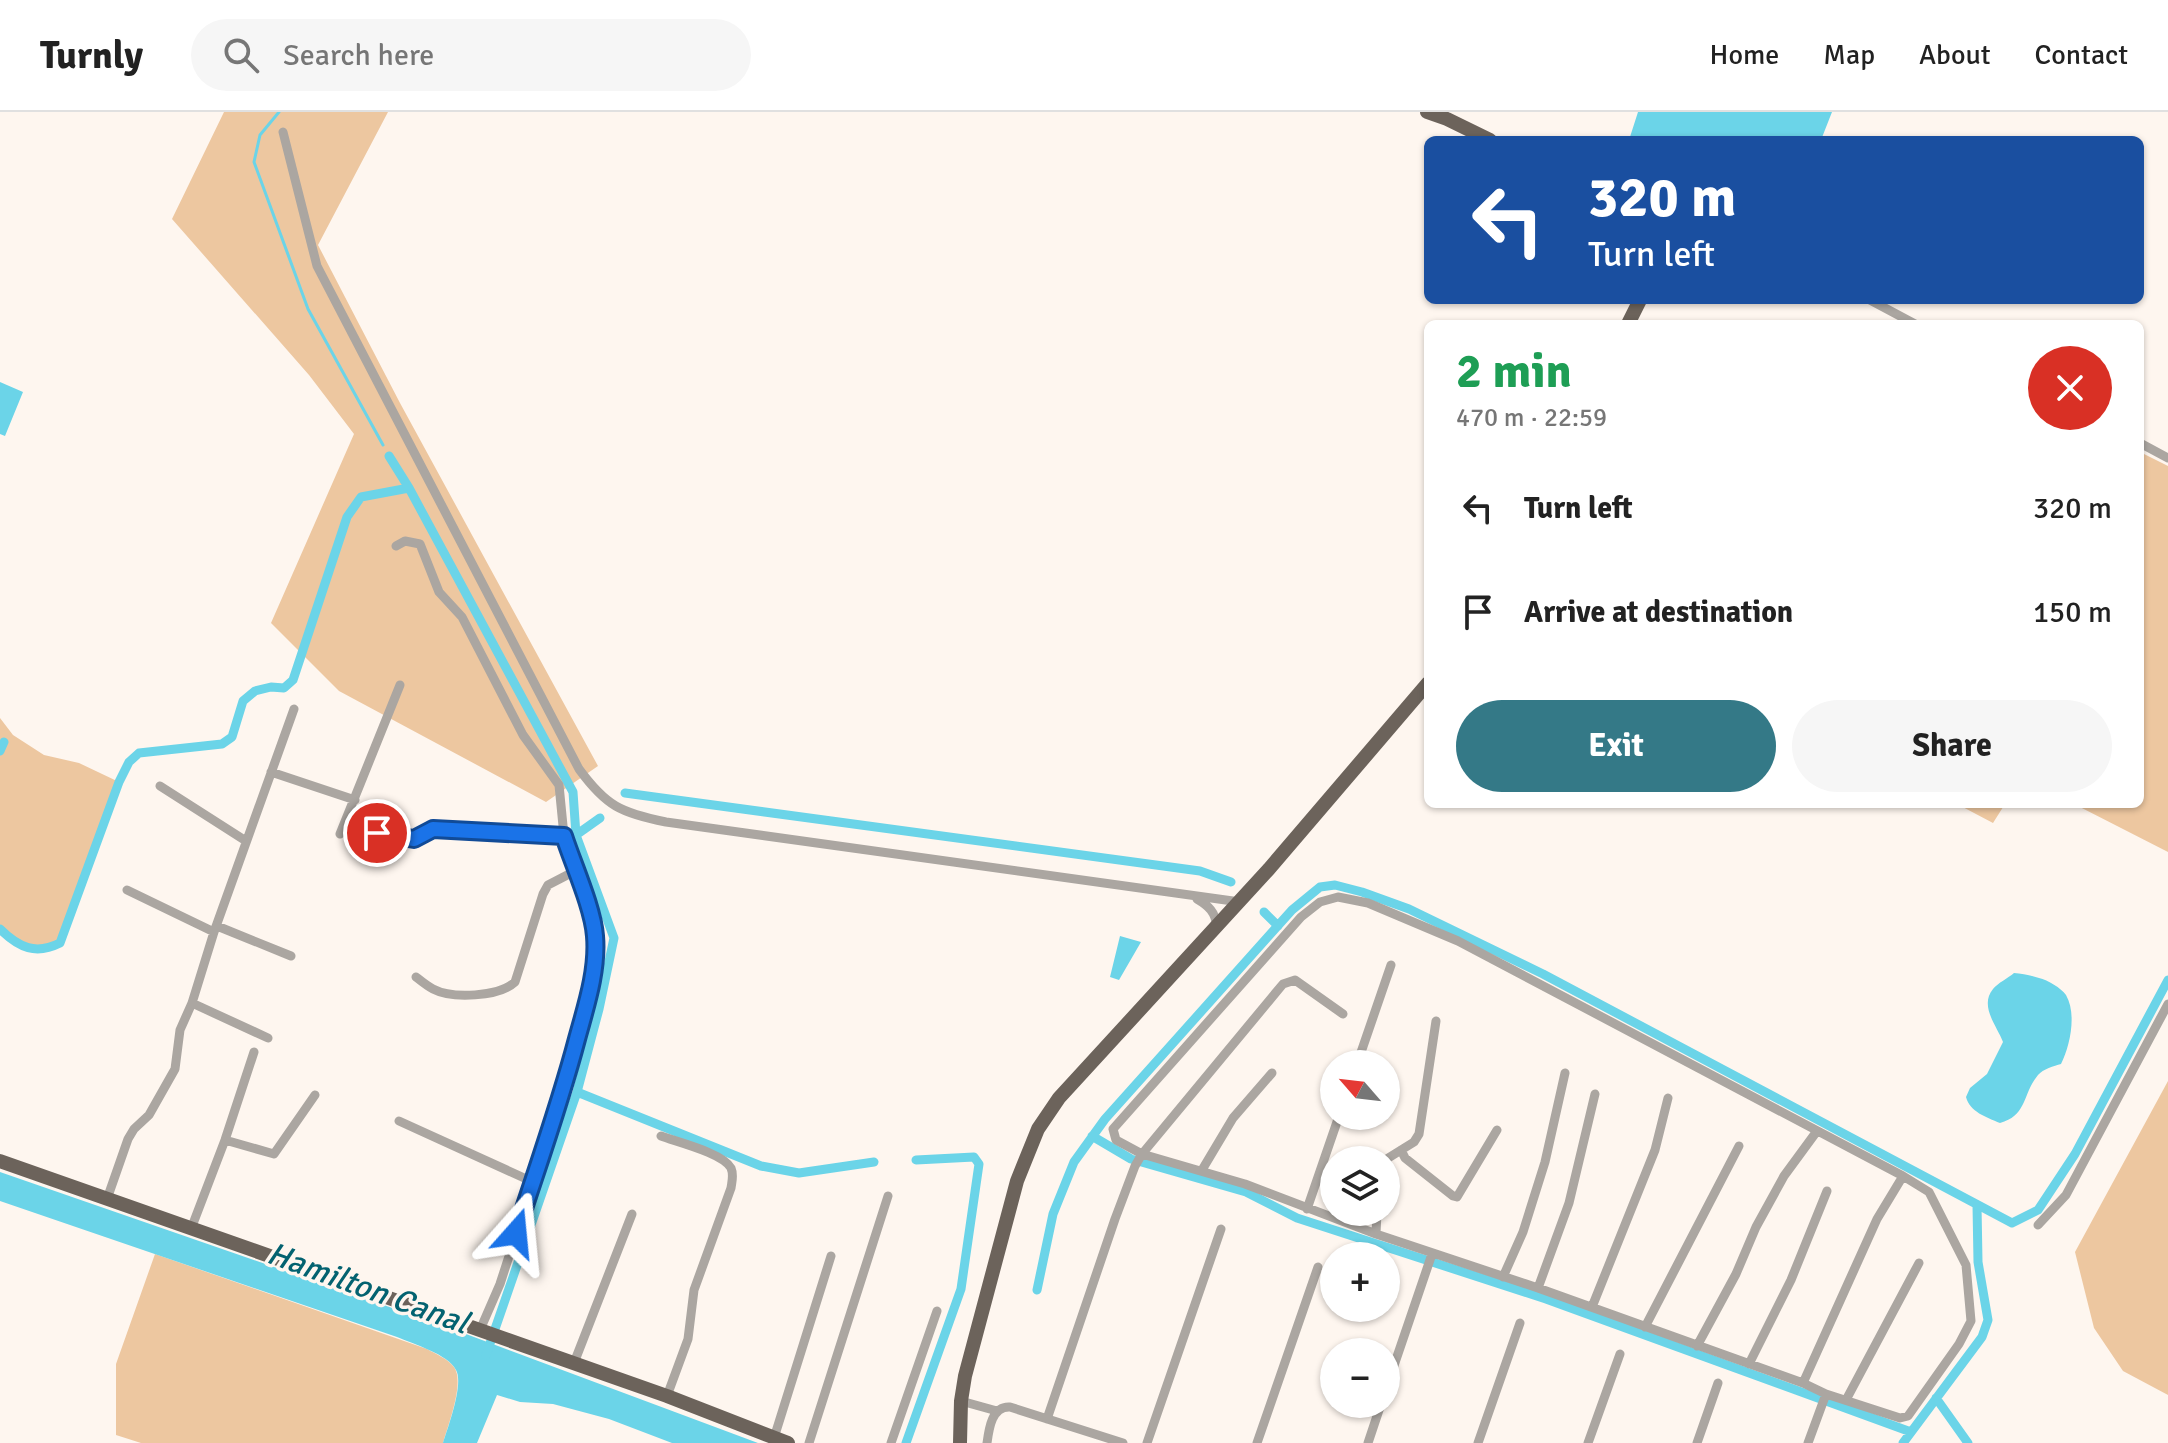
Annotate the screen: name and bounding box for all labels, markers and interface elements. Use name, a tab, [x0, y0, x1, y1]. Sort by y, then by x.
search box	[191, 19, 751, 91]
text: Turnly	[40, 32, 143, 79]
icon: search	[219, 33, 263, 77]
text: Search here	[283, 37, 434, 74]
text: Home	[1710, 38, 1779, 72]
text: Map	[1823, 38, 1875, 72]
text: About	[1919, 38, 1991, 72]
text: Contact	[2035, 38, 2128, 72]
text: 320 m	[1588, 163, 1736, 232]
icon: left	[1456, 168, 1560, 272]
text: Turn left	[1588, 232, 1715, 277]
text: 2 min	[1456, 342, 1572, 401]
button: close	[2028, 346, 2112, 430]
text: 470 m · 22:59	[1456, 402, 1607, 434]
icon: left	[1456, 486, 1500, 530]
text: Turn left	[1524, 490, 1633, 527]
text: 320 m	[2033, 490, 2112, 527]
icon: arrive	[1456, 590, 1500, 634]
text: Arrive at destination	[1524, 594, 1793, 631]
text: 150 m	[2033, 594, 2112, 631]
button: Exit	[1456, 700, 1776, 792]
button: Share	[1792, 700, 2112, 792]
pin	[343, 799, 411, 867]
icon: arrive	[355, 811, 399, 855]
north arrow	[1320, 1050, 1400, 1130]
map controls	[1320, 1050, 1400, 1418]
button: layers	[1320, 1146, 1400, 1226]
position arrow	[474, 1191, 558, 1275]
water label: Hamilton Canal	[262, 1234, 476, 1343]
button: +	[1320, 1242, 1400, 1322]
button: −	[1320, 1338, 1400, 1418]

